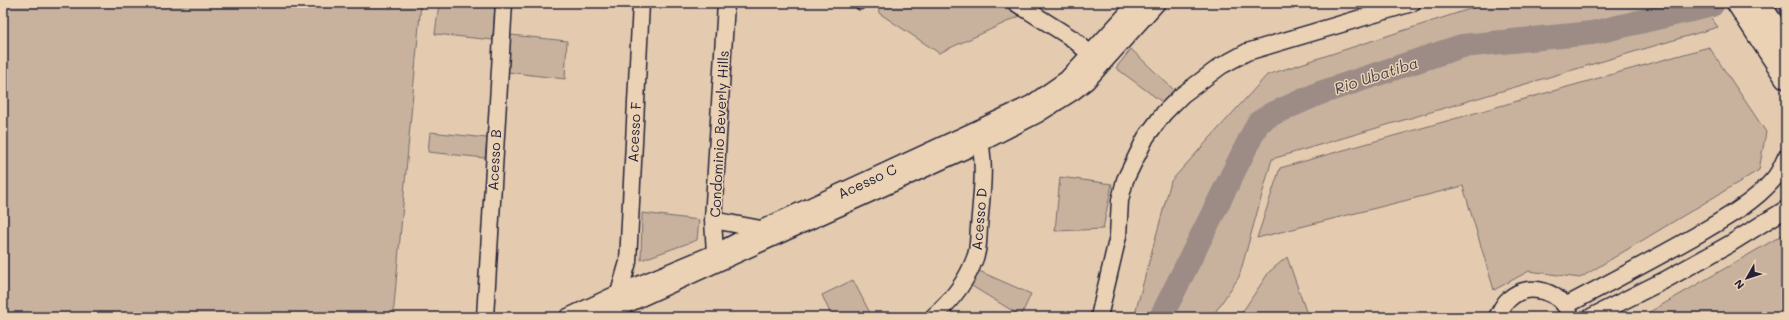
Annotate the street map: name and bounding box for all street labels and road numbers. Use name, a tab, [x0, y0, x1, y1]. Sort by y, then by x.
street label: Condominio Beverly Hills	[705, 50, 733, 218]
street label: Acesso F	[623, 101, 645, 163]
street label: Acesso B	[483, 129, 505, 191]
street label: Acesso C	[834, 159, 900, 203]
street label: Acesso D	[967, 187, 991, 251]

